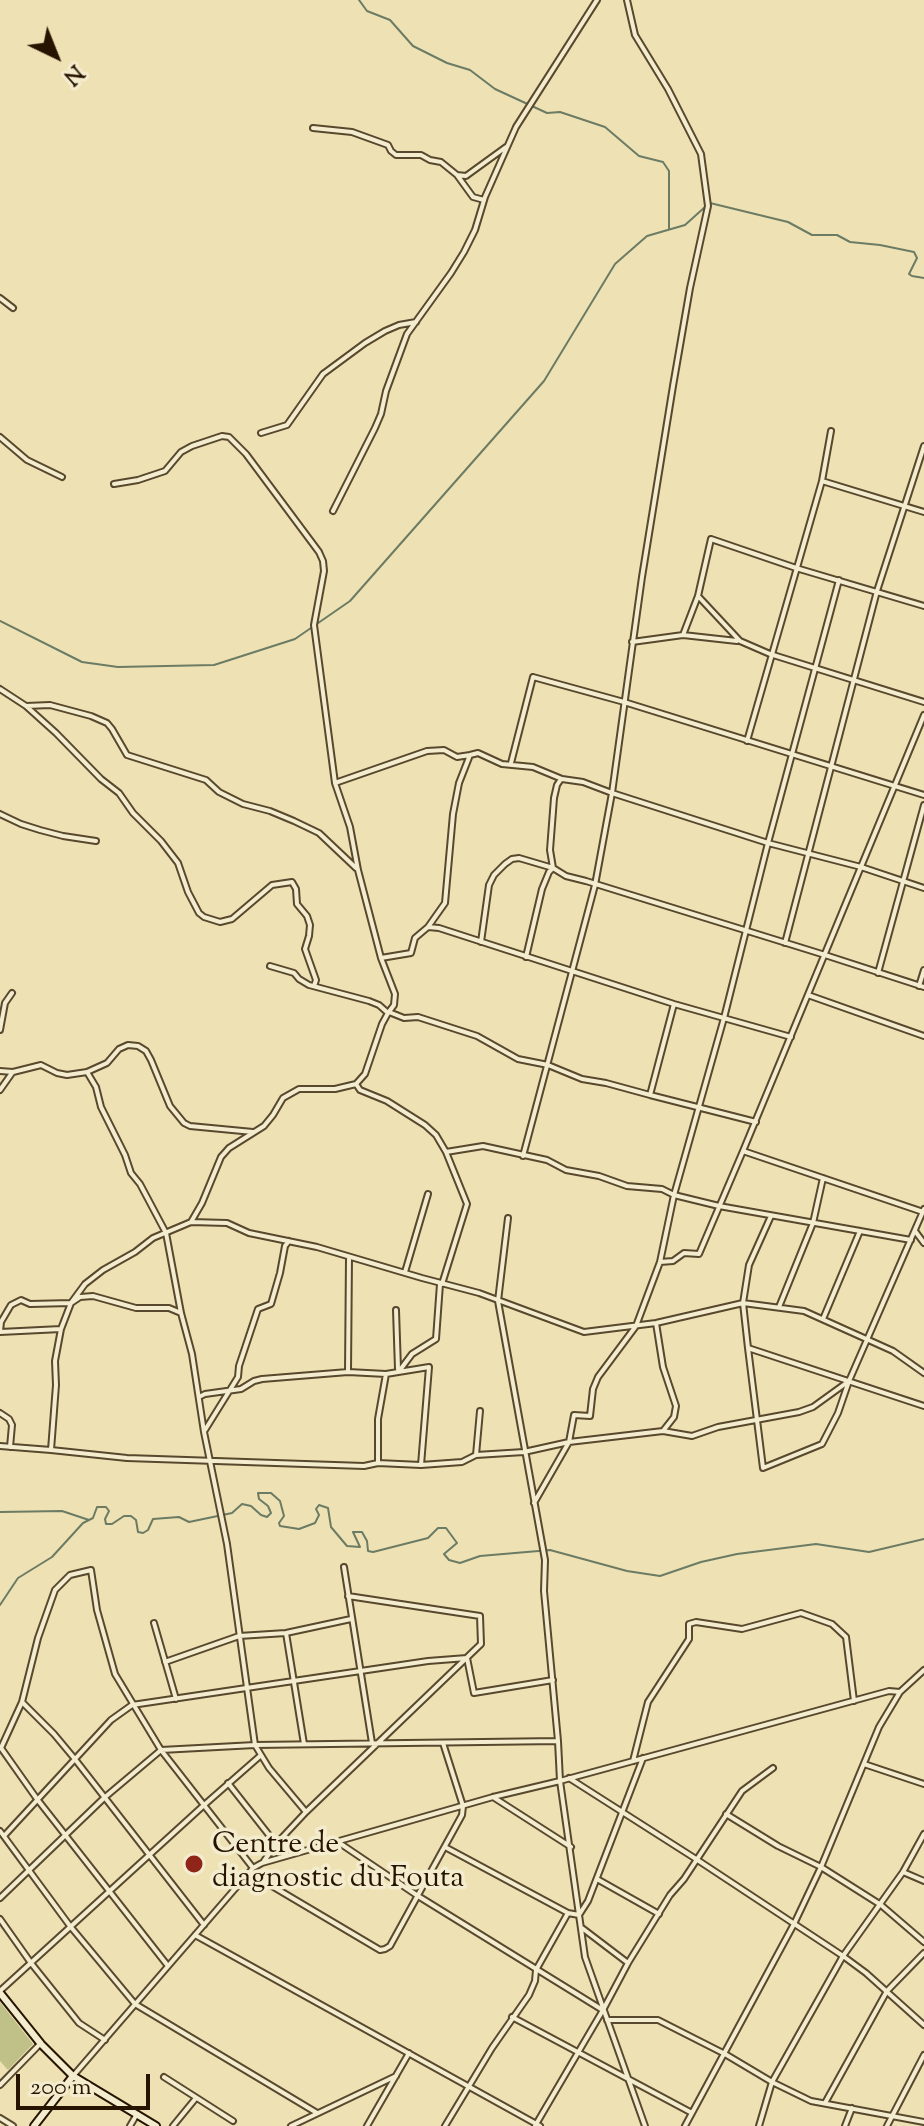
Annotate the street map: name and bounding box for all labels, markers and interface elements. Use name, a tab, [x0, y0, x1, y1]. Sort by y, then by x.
north arrow	[16, 16, 96, 96]
text: N	[55, 56, 90, 91]
place label: Centre de diagnostic du Fouta	[212, 1829, 464, 1900]
marker: Centre de diagnostic du Fouta	[183, 1853, 205, 1875]
scale bar	[20, 2058, 154, 2108]
text: 200 m	[30, 2071, 92, 2105]

